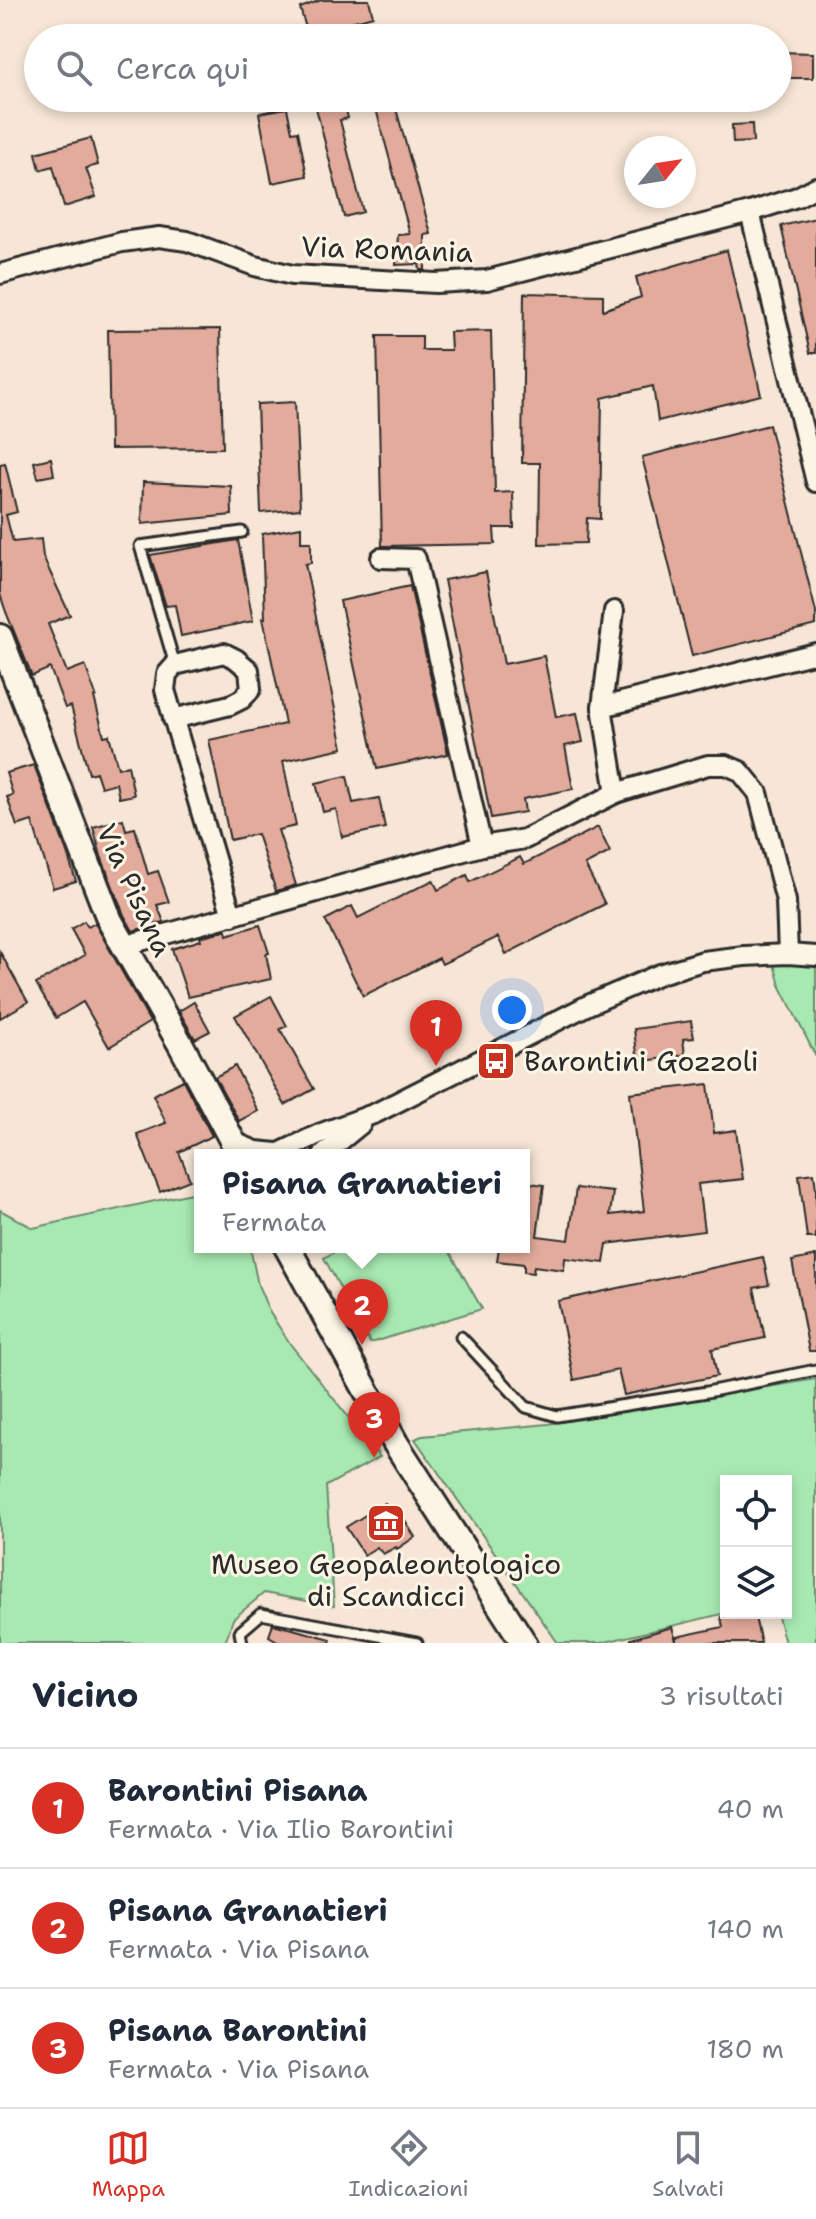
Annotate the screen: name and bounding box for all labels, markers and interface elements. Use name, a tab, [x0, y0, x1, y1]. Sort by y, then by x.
search box	[24, 24, 792, 112]
icon: search	[52, 46, 96, 90]
text: Cerca qui	[116, 48, 249, 89]
north arrow	[624, 136, 696, 208]
street label: Via Romania	[300, 227, 474, 271]
street label: Via Pisana	[88, 818, 182, 962]
your location	[492, 990, 532, 1030]
pin: 1	[410, 1000, 462, 1066]
bus stop icon: Barontini Gozzoli	[475, 1040, 517, 1082]
place label: Barontini Gozzoli	[524, 1042, 759, 1080]
popup	[194, 1149, 530, 1253]
text: Pisana Granatieri	[222, 1163, 502, 1204]
text: Fermata	[222, 1204, 326, 1239]
pin: 2	[336, 1279, 388, 1345]
pin: 3	[348, 1392, 400, 1458]
map controls	[720, 1475, 792, 1619]
button: locate	[720, 1475, 792, 1547]
museum icon: Museo Geopaleontologico di Scandicci	[365, 1502, 407, 1544]
place label: Museo Geopaleontologico di Scandicci	[211, 1545, 561, 1615]
button: layers	[720, 1547, 792, 1619]
text: Vicino	[32, 1672, 139, 1718]
text: 3 risultati	[659, 1678, 784, 1713]
text: Barontini Pisana	[108, 1770, 368, 1811]
text: 1	[52, 1791, 64, 1826]
text: 40 m	[717, 1791, 784, 1826]
text: Fermata · Via Ilio Barontini	[108, 1811, 454, 1846]
text: Pisana Granatieri	[108, 1890, 388, 1931]
text: 2	[49, 1911, 67, 1946]
text: 140 m	[707, 1911, 784, 1946]
text: Fermata · Via Pisana	[108, 1931, 369, 1966]
text: Pisana Barontini	[108, 2010, 368, 2051]
text: 3	[49, 2031, 67, 2066]
text: 180 m	[706, 2031, 784, 2066]
text: Fermata · Via Pisana	[108, 2051, 369, 2086]
tab: Mappa	[92, 2126, 165, 2203]
tab: Indicazioni	[349, 2126, 469, 2203]
tab: Salvati	[652, 2126, 724, 2203]

